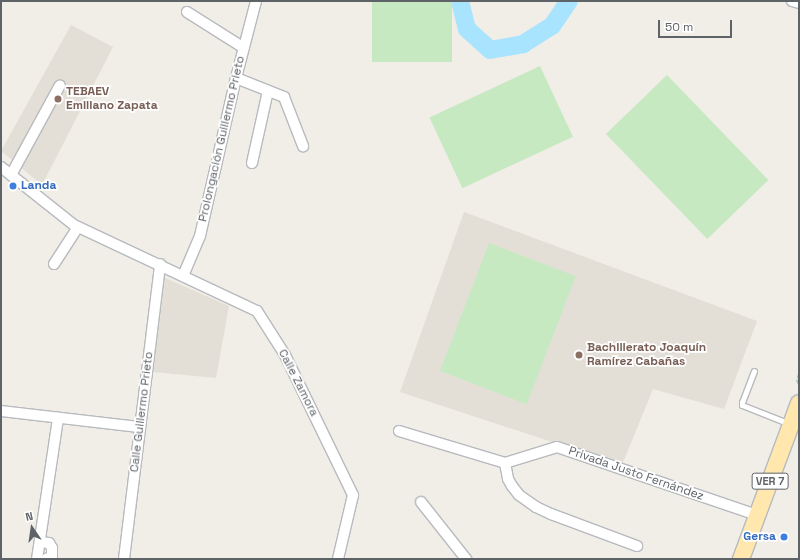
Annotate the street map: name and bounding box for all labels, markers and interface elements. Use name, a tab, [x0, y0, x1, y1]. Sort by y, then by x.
scale bar	[660, 12, 734, 38]
text: 50 m	[665, 19, 693, 35]
street label: Prolongación Guillermo Prieto	[196, 55, 248, 223]
place label: TEBAEV Emiliano Zapata	[66, 85, 158, 113]
marker: TEBAEV Emiliano Zapata	[53, 94, 63, 104]
place label: Landa	[21, 179, 56, 193]
marker: Landa	[8, 181, 18, 191]
place label: Bachillerato Joaquín Ramírez Cabañas	[587, 341, 706, 369]
street label: Calle Zamora	[275, 347, 321, 419]
marker: Bachillerato Joaquín Ramírez Cabañas	[574, 350, 584, 360]
street label: Calle Guillermo Prieto	[127, 351, 157, 473]
street label: Privada Justo Fernández	[566, 444, 706, 504]
road number: VER 7	[751, 472, 789, 490]
north arrow	[12, 508, 52, 548]
text: N	[24, 509, 34, 524]
place label: Gersa	[743, 530, 776, 544]
marker: Gersa	[779, 532, 789, 542]

